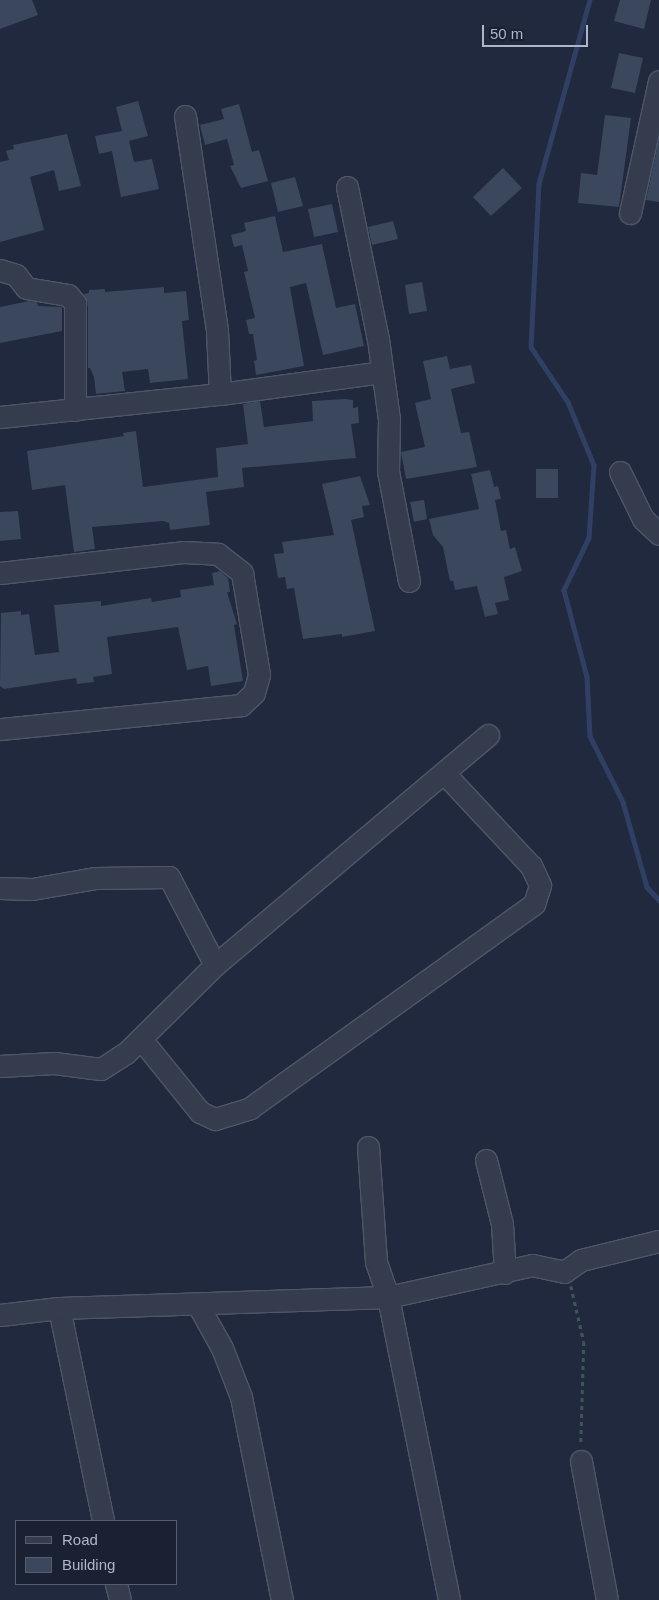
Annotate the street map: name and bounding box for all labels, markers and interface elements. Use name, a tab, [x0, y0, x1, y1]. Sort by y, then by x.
scale bar	[484, 15, 590, 47]
text: 50 m	[490, 25, 523, 42]
legend	[15, 1520, 178, 1585]
text: Road	[62, 1531, 98, 1548]
text: Building	[62, 1556, 115, 1573]

